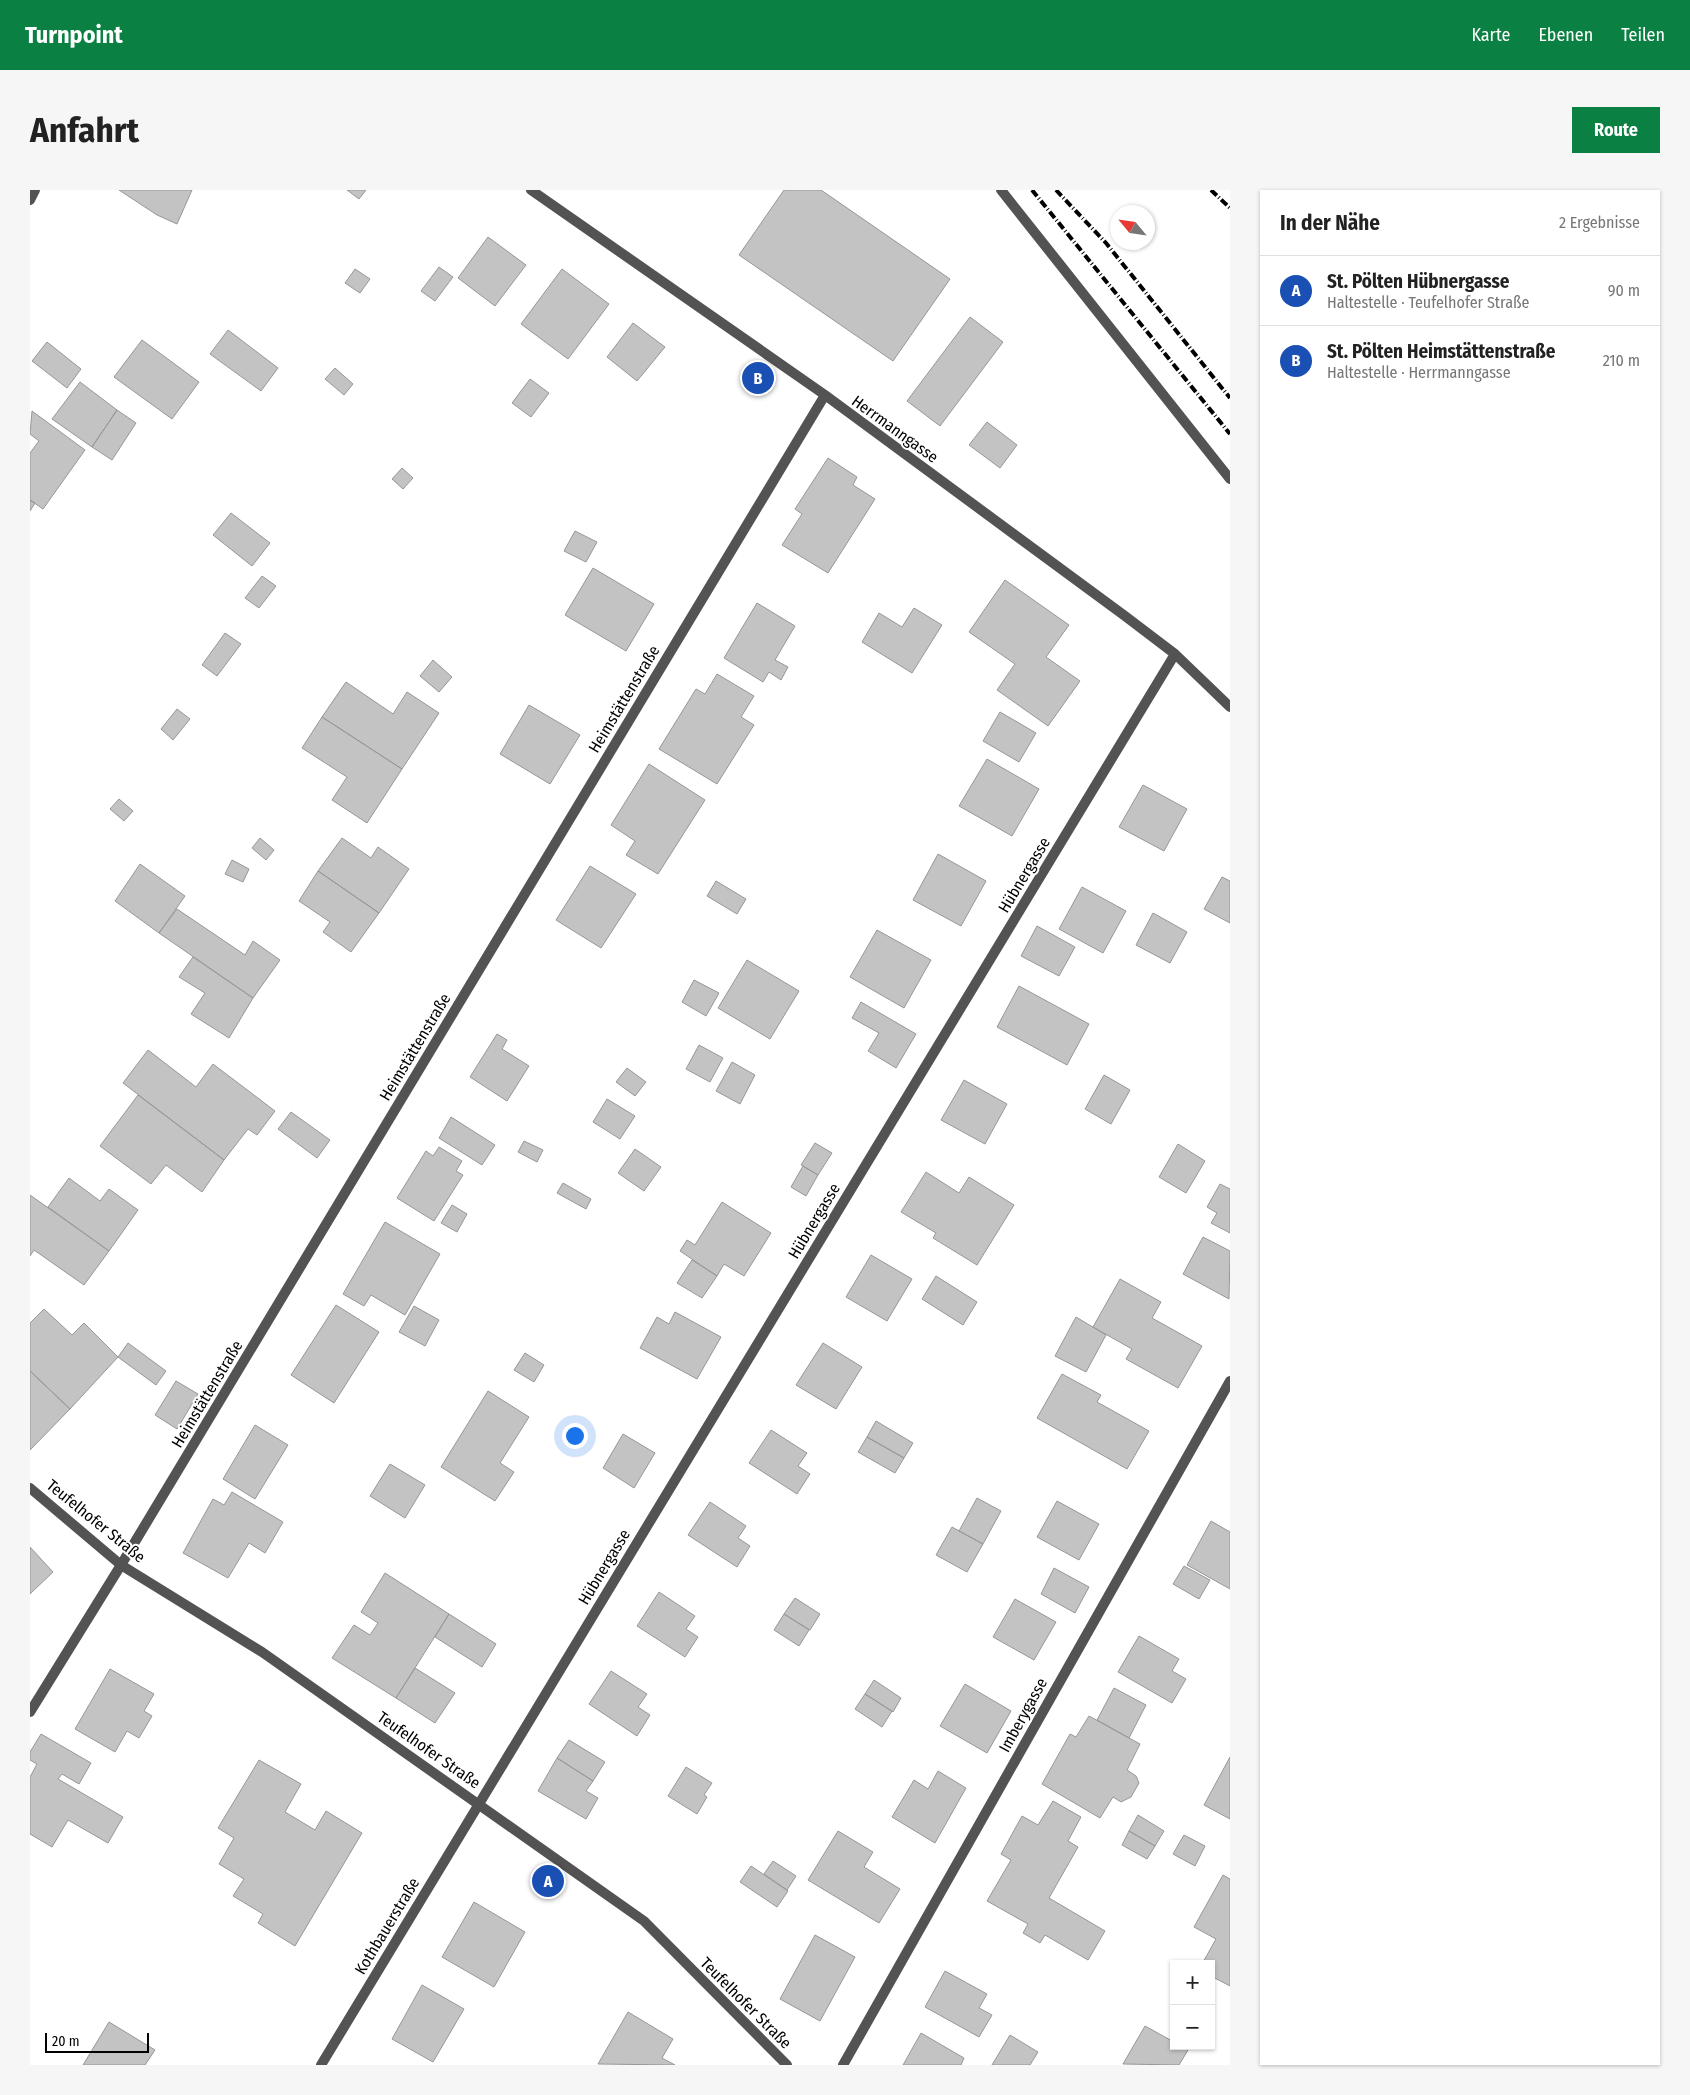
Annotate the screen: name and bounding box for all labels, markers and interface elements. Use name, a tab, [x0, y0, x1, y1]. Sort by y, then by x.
text: Turnpoint	[25, 21, 123, 49]
text: Karte	[1471, 24, 1510, 46]
text: Ebenen	[1538, 24, 1593, 46]
text: Teilen	[1621, 24, 1665, 46]
button: Route	[1572, 107, 1660, 153]
text: Anfahrt	[30, 109, 139, 151]
north arrow	[1110, 205, 1155, 250]
text: In der Nähe	[1280, 210, 1380, 236]
text: 2 Ergebnisse	[1559, 213, 1640, 232]
text: St. Pölten Hübnergasse	[1327, 270, 1509, 293]
text: A	[1292, 281, 1300, 300]
text: 90 m	[1608, 281, 1640, 300]
text: Haltestelle · Teufelhofer Straße	[1327, 293, 1529, 312]
text: St. Pölten Heimstättenstraße	[1327, 340, 1555, 363]
text: B	[1292, 351, 1300, 370]
text: 210 m	[1603, 351, 1640, 370]
pin: B	[742, 359, 774, 397]
text: Haltestelle · Herrmanngasse	[1327, 363, 1511, 382]
street label: Herrmanngasse	[848, 391, 942, 467]
street label: Heimstättenstraße	[585, 642, 664, 756]
street label: Hübnergasse	[994, 834, 1054, 916]
street label: Heimstättenstraße	[376, 990, 455, 1104]
street label: Hübnergasse	[784, 1180, 844, 1262]
street label: Heimstättenstraße	[168, 1337, 247, 1451]
your location	[562, 1423, 588, 1449]
street label: Teufelhofer Straße	[43, 1476, 149, 1567]
street label: Hübnergasse	[574, 1526, 634, 1608]
street label: Imberygasse	[995, 1674, 1051, 1755]
street label: Teufelhofer Straße	[374, 1707, 484, 1793]
pin: A	[532, 1862, 564, 1900]
street label: Kothbauerstraße	[351, 1874, 423, 1978]
street label: Teufelhofer Straße	[696, 1953, 796, 2053]
map controls	[1170, 1960, 1215, 2050]
button: +	[1170, 1960, 1215, 2005]
button: −	[1170, 2005, 1215, 2050]
scale bar	[45, 2030, 149, 2053]
text: 20 m	[52, 2033, 80, 2050]

